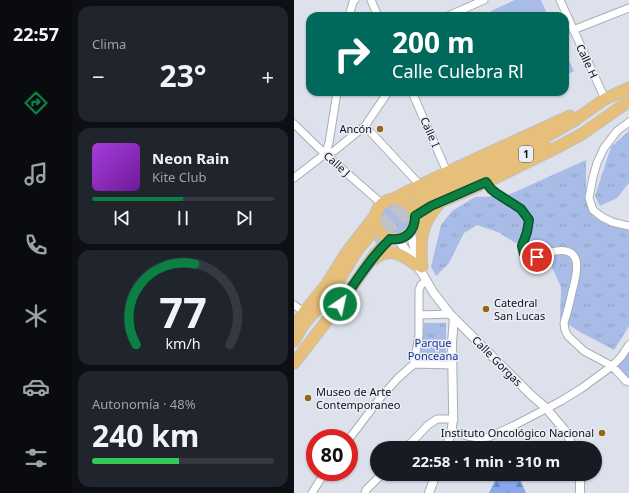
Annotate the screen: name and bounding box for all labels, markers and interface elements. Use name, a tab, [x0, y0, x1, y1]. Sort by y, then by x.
text: 22:57	[13, 22, 59, 46]
text: 200 m	[392, 23, 475, 61]
icon: right	[326, 28, 378, 80]
text: Clima	[92, 35, 126, 53]
street label: Calle H	[573, 41, 602, 80]
text: 23°	[159, 55, 207, 96]
text: Calle Culebra Rl	[392, 59, 524, 83]
text: −	[92, 61, 105, 91]
text: +	[261, 61, 274, 91]
icon: directions	[22, 89, 50, 117]
street label: Calle I	[417, 114, 444, 150]
place label: Ancón	[339, 121, 372, 136]
marker: Ancón	[375, 124, 385, 134]
road number: 1	[519, 146, 533, 162]
text: Neon Rain	[152, 148, 229, 168]
street label: Calle J	[321, 148, 354, 180]
icon: music	[22, 160, 50, 188]
text: Kite Club	[152, 168, 206, 186]
icon: previous	[111, 207, 133, 229]
icon: pause	[172, 207, 194, 229]
icon: next	[233, 207, 255, 229]
icon: phone	[22, 231, 50, 259]
pin	[520, 240, 554, 274]
icon: arrive	[526, 246, 548, 268]
position arrow	[319, 283, 361, 325]
text: 77	[159, 284, 207, 340]
place label: Catedral San Lucas	[494, 295, 545, 323]
icon: climate	[22, 302, 50, 330]
marker: Catedral San Lucas	[481, 304, 491, 314]
street label: Calle Gorgas	[469, 332, 526, 389]
text: km/h	[165, 334, 201, 353]
park label: Parque Ponceana	[408, 335, 458, 363]
icon: car	[22, 373, 50, 401]
place label: Museo de Arte Contemporaneo	[316, 384, 401, 412]
marker: Museo de Arte Contemporaneo	[303, 393, 313, 403]
text: Autonomía · 48%	[92, 395, 196, 413]
text: 240 km	[92, 415, 199, 456]
place label: Instituto Oncológico Nacional	[441, 425, 594, 440]
marker: Instituto Oncológico Nacional	[597, 428, 607, 438]
speed limit sign: 80	[306, 429, 358, 481]
icon: filters	[22, 444, 50, 472]
text: 22:58 · 1 min · 310 m	[412, 451, 560, 471]

